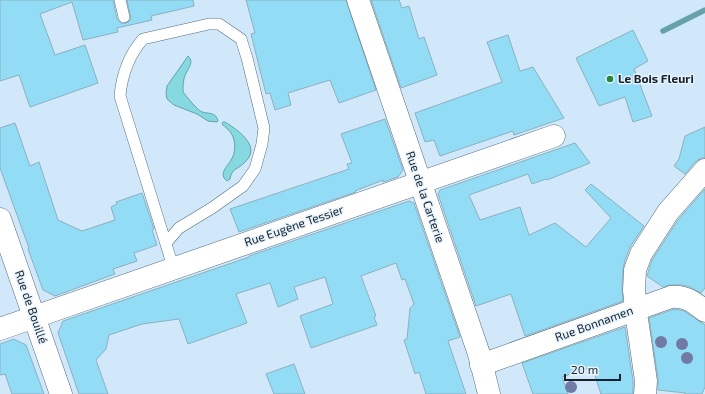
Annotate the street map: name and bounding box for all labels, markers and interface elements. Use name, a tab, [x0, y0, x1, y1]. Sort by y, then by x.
place label: Le Bois Fleuri	[618, 71, 694, 85]
marker: Le Bois Fleuri	[605, 74, 615, 84]
street label: Rue de la Carterie	[404, 149, 448, 244]
street label: Rue Eugène Tessier	[242, 201, 345, 249]
street label: Rue de Bouillé	[13, 268, 51, 345]
street label: Rue Bonnamen	[553, 302, 635, 344]
scale bar	[565, 356, 620, 382]
text: 20 m	[571, 362, 598, 376]

